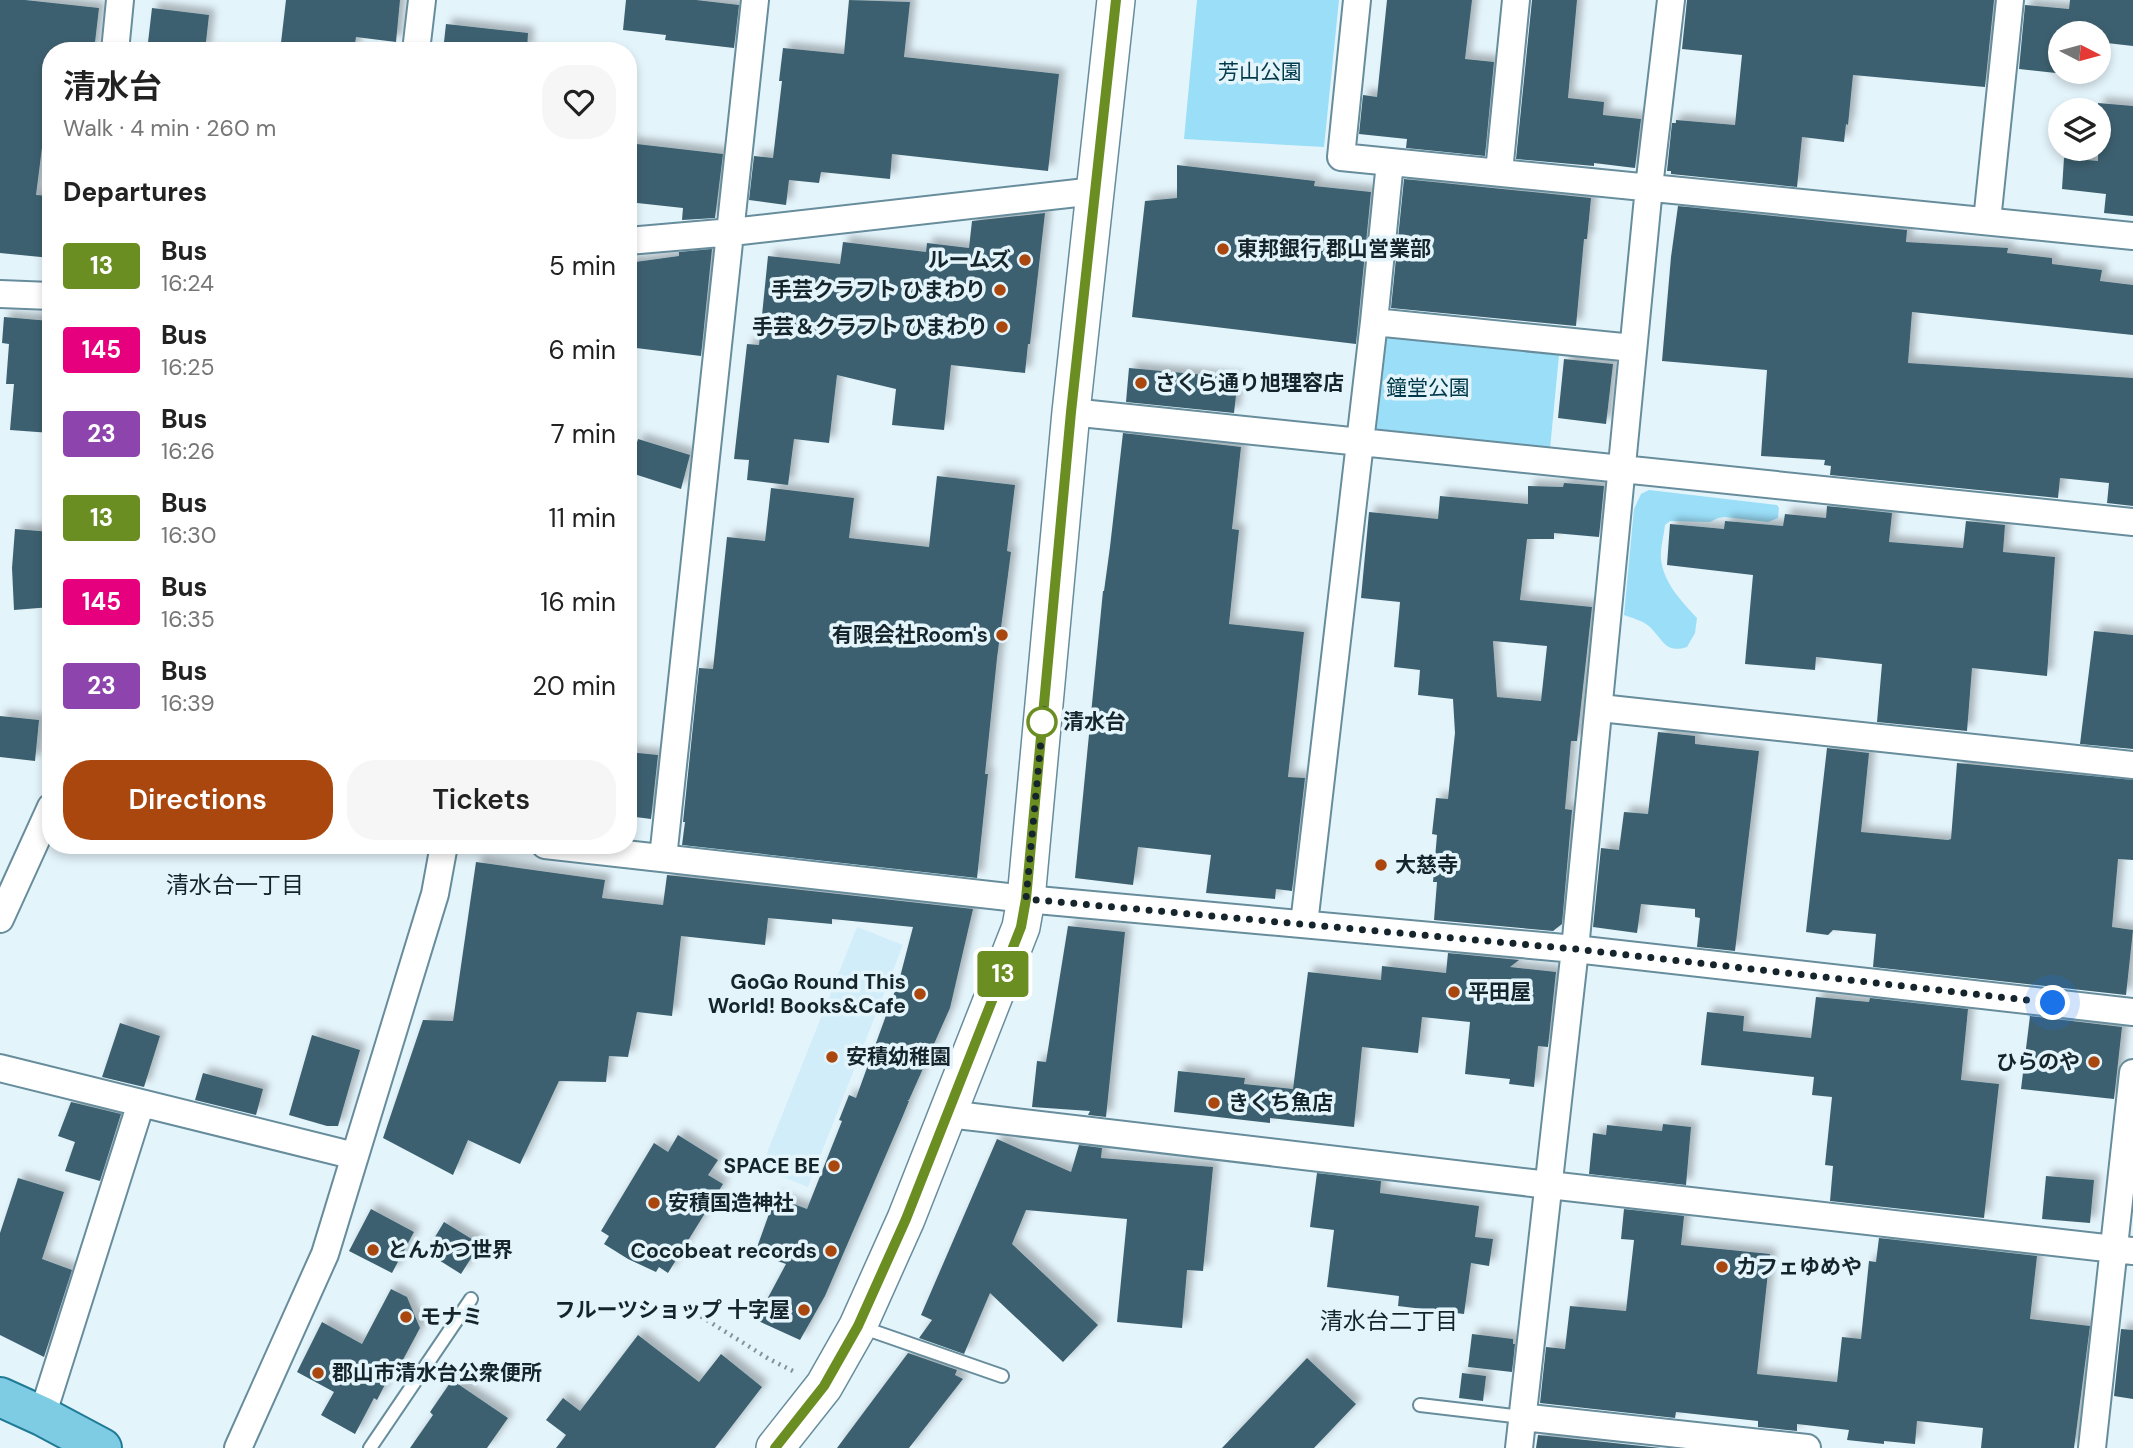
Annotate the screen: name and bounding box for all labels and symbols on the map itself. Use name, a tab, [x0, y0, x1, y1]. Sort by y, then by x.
north arrow	[2048, 21, 2110, 84]
park label: 芳山公園	[1218, 58, 1302, 86]
place label: 東邦銀行 郡山営業部	[1237, 235, 1431, 263]
marker: 東邦銀行 郡山営業部	[1215, 241, 1231, 257]
place label: ルームズ	[928, 246, 1011, 274]
marker: ルームズ	[1017, 252, 1033, 268]
place label: 手芸クラフト ひまわり	[771, 276, 986, 304]
marker: 手芸クラフト ひまわり	[992, 282, 1008, 298]
place label: 手芸＆クラフト ひまわり	[752, 313, 988, 341]
marker: 手芸＆クラフト ひまわり	[994, 319, 1010, 335]
place label: さくら通り旭理容店	[1155, 369, 1344, 397]
park label: 鐘堂公園	[1386, 374, 1470, 402]
marker: さくら通り旭理容店	[1133, 375, 1149, 391]
place label: 有限会社Room's	[832, 621, 988, 649]
marker: 有限会社Room's	[994, 627, 1010, 643]
marker: 清水台	[1027, 707, 1057, 737]
place label: 清水台	[1063, 708, 1126, 736]
place label: 大慈寺	[1395, 851, 1458, 879]
marker: 大慈寺	[1373, 857, 1389, 873]
district label: 清水台一丁目	[166, 870, 304, 900]
line badge: 13	[972, 951, 1034, 997]
place label: GoGo Round This World! Books&Cafe	[708, 968, 906, 1020]
place label: 平田屋	[1468, 978, 1531, 1006]
marker: 平田屋	[1446, 984, 1462, 1000]
your location	[2035, 985, 2070, 1020]
marker: GoGo Round This World! Books&Cafe	[912, 986, 928, 1002]
place label: 安積幼稚園	[846, 1043, 951, 1071]
place label: ひらのや	[1996, 1048, 2080, 1076]
marker: 安積幼稚園	[824, 1049, 840, 1065]
marker: ひらのや	[2086, 1054, 2102, 1070]
place label: きくち魚店	[1228, 1089, 1333, 1117]
marker: きくち魚店	[1206, 1095, 1222, 1111]
place label: SPACE BE	[724, 1152, 820, 1180]
marker: SPACE BE	[826, 1158, 842, 1174]
place label: 安積国造神社	[668, 1189, 794, 1217]
marker: 安積国造神社	[646, 1195, 662, 1211]
place label: とんかつ世界	[387, 1236, 513, 1264]
place label: Cocobeat records	[631, 1237, 817, 1265]
marker: とんかつ世界	[365, 1242, 381, 1258]
marker: Cocobeat records	[823, 1243, 839, 1259]
place label: カフェゆめや	[1736, 1253, 1862, 1281]
marker: カフェゆめや	[1714, 1259, 1730, 1275]
place label: フルーツショップ 十字屋	[554, 1296, 790, 1324]
marker: フルーツショップ 十字屋	[796, 1302, 812, 1318]
place label: モナミ	[420, 1303, 483, 1331]
district label: 清水台二丁目	[1320, 1306, 1458, 1336]
marker: モナミ	[398, 1309, 414, 1325]
place label: 郡山市清水台公衆便所	[332, 1359, 542, 1387]
marker: 郡山市清水台公衆便所	[310, 1365, 326, 1381]

